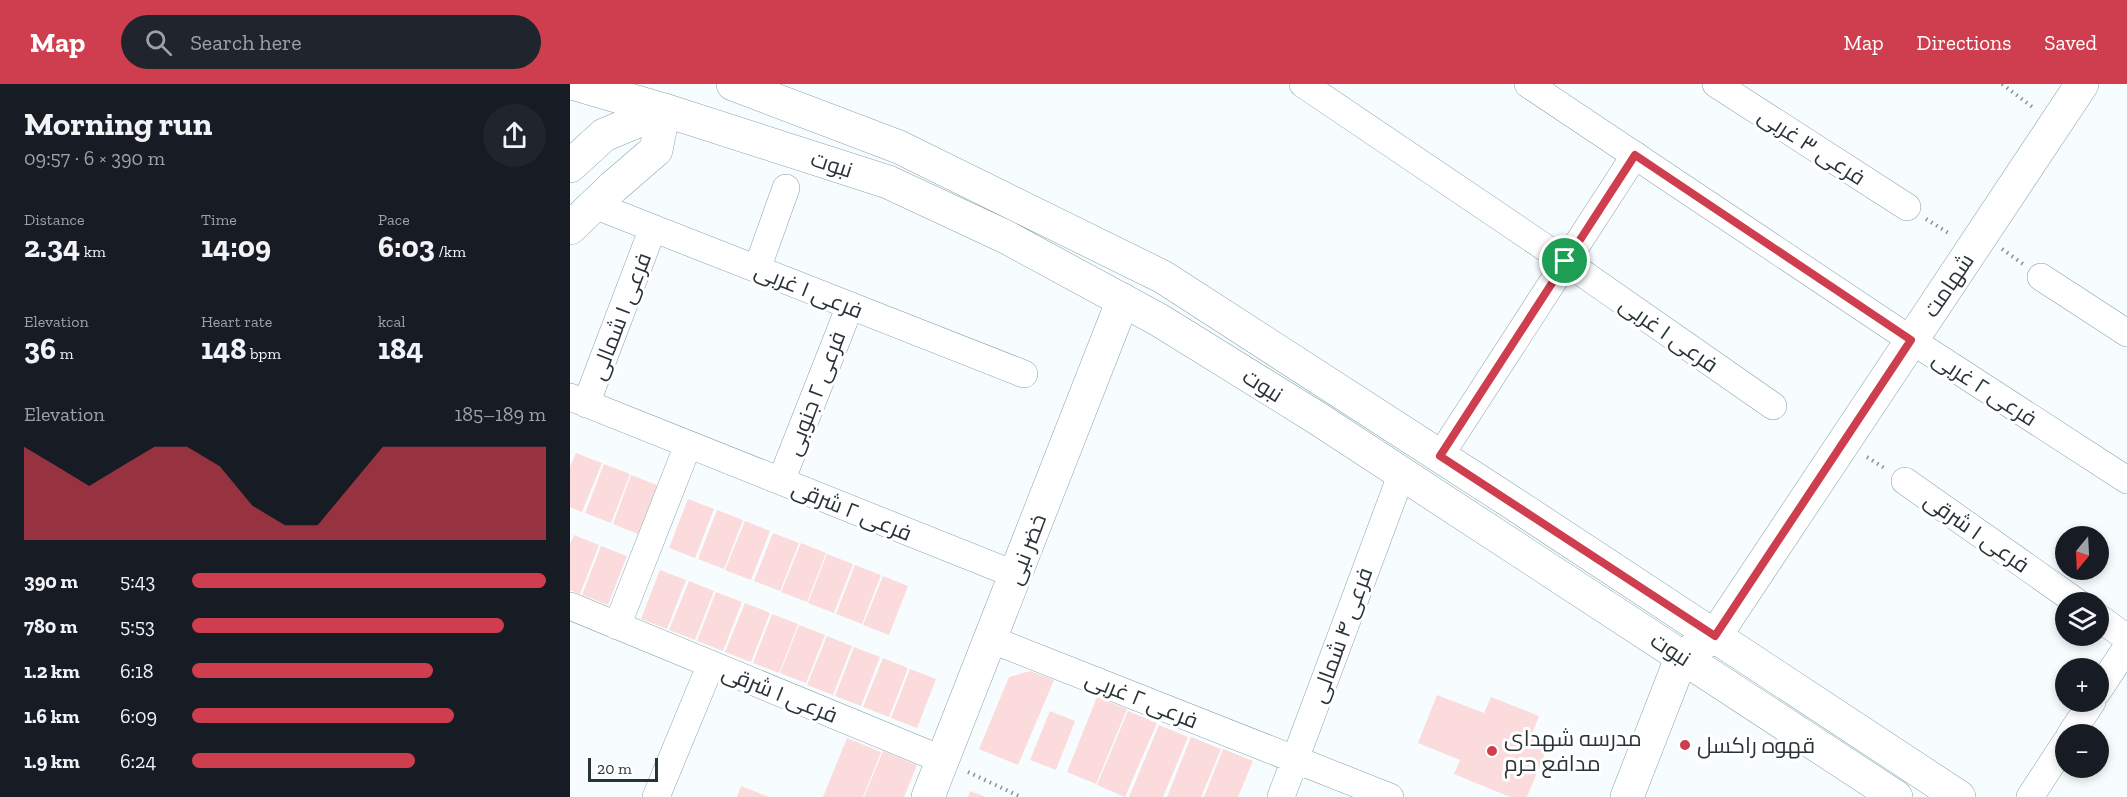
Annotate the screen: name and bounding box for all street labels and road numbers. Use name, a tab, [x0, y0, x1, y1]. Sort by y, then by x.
street label: فرعی ۳ غربی	[1753, 102, 1870, 191]
street label: نبوت	[807, 145, 856, 184]
street label: شهامت	[1917, 248, 1980, 322]
street label: فرعی ۱‍ شمالی	[584, 249, 657, 384]
street label: فرعی ۱ غربی	[751, 257, 867, 324]
street label: فرعی ۱ غربی	[1614, 291, 1723, 378]
street label: فرعی ۲ جنوبی	[779, 327, 851, 459]
street label: فرعی ۲ غربی	[1927, 345, 2042, 432]
street label: نبوت	[1238, 363, 1288, 408]
street label: فرعی ۲ شرقی	[788, 474, 916, 547]
street label: فرعی ۱ شرقی	[1919, 486, 2034, 578]
street label: خضر نبی	[1001, 510, 1052, 588]
street label: فرعی ۴ شمالی	[1304, 564, 1378, 707]
street label: نبوت	[1646, 627, 1696, 672]
street label: فرعی ۱ شرقی	[718, 658, 841, 729]
street label: فرعی ۲ غربی	[1082, 665, 1202, 734]

